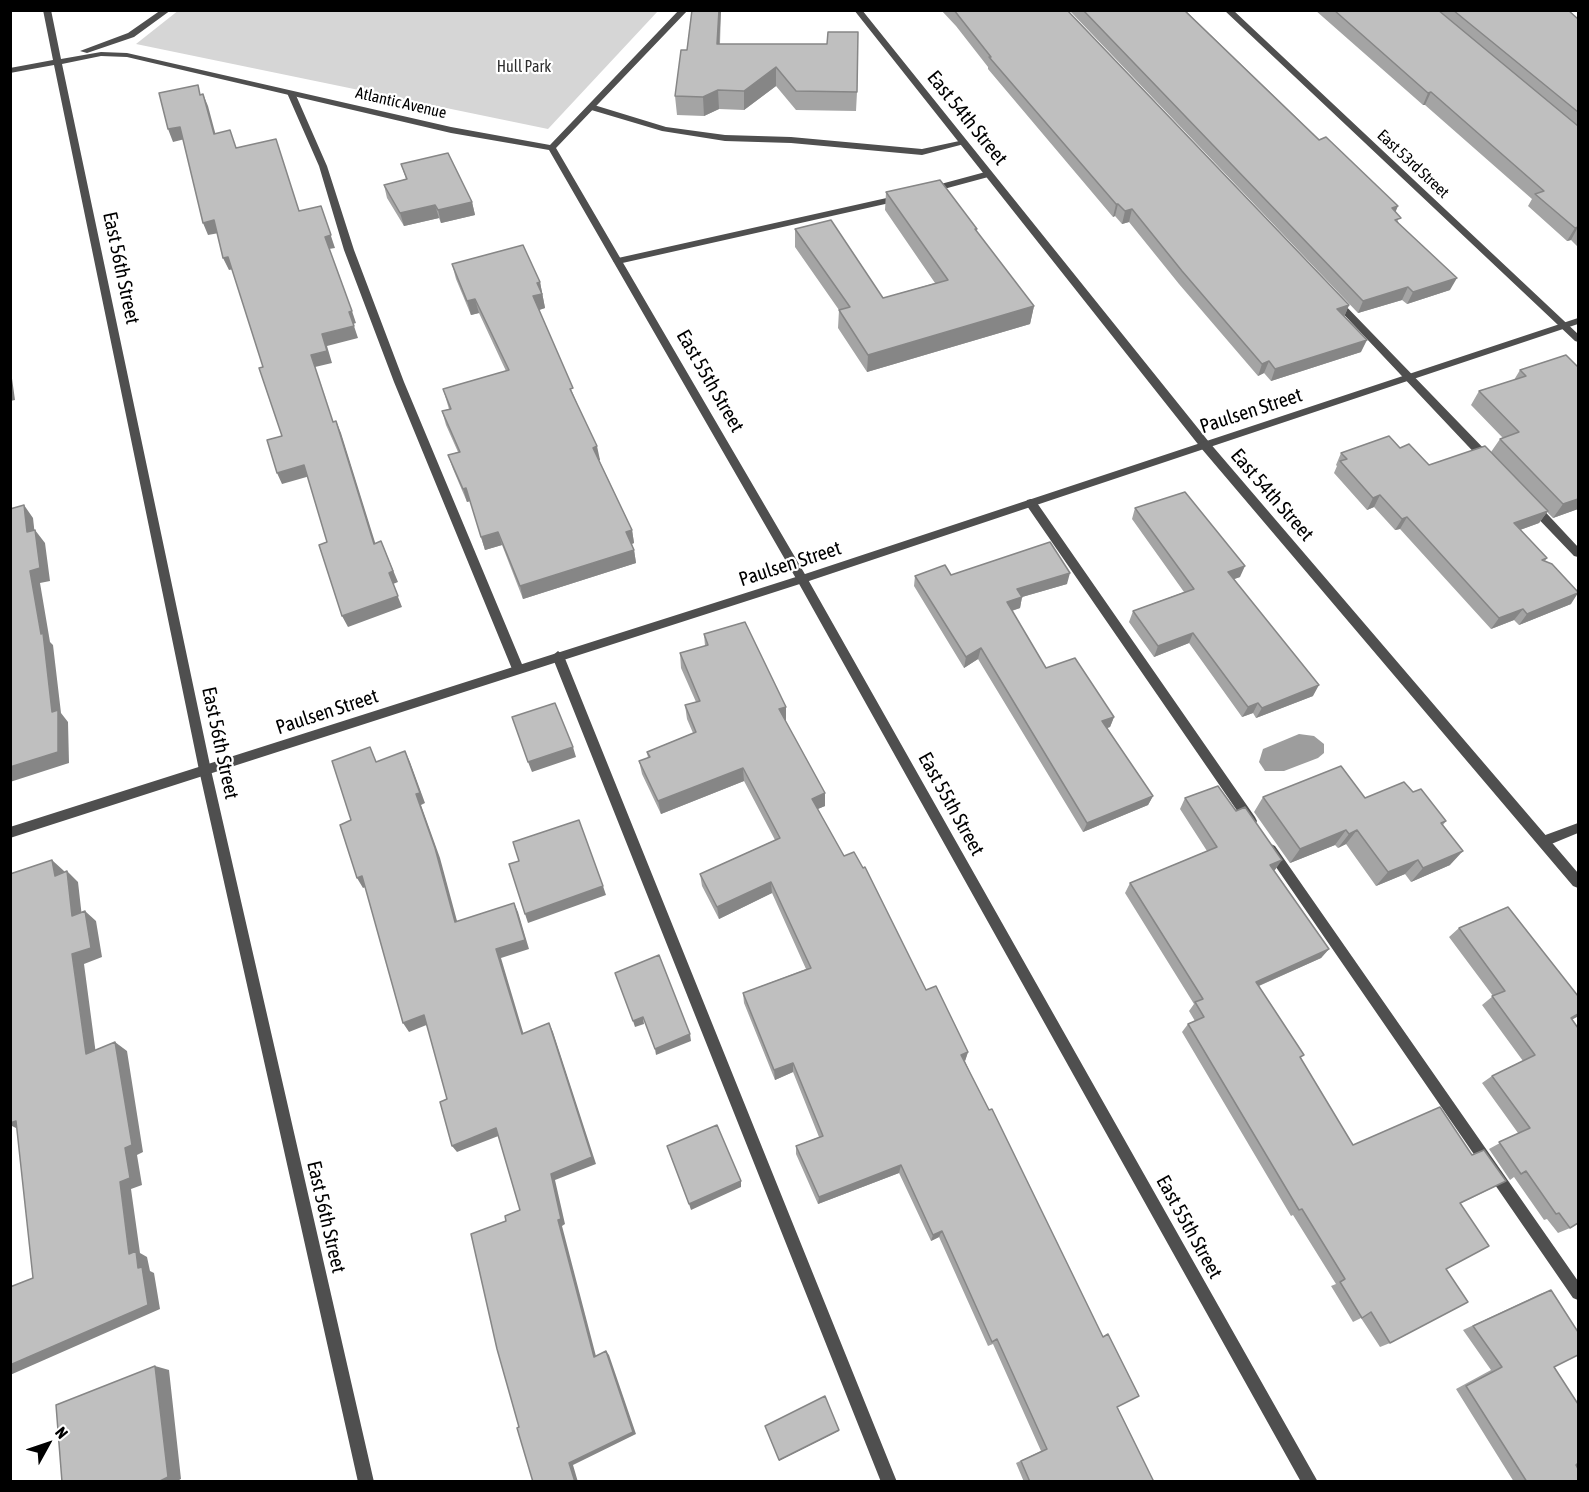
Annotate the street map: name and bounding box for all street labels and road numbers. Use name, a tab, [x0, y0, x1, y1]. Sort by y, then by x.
street label: East 54th Street	[922, 66, 1012, 170]
street label: Atlantic Avenue	[354, 83, 448, 123]
street label: East 53rd Street	[1373, 126, 1453, 202]
street label: East 56th Street	[97, 210, 145, 326]
street label: East 55th Street	[671, 326, 749, 436]
street label: Paulsen Street	[1197, 383, 1305, 439]
street label: East 54th Street	[1225, 444, 1319, 546]
street label: Paulsen Street	[736, 536, 844, 592]
street label: Paulsen Street	[273, 684, 381, 740]
street label: East 56th Street	[196, 685, 244, 801]
street label: East 55th Street	[913, 748, 989, 860]
street label: East 56th Street	[301, 1159, 351, 1275]
street label: East 55th Street	[1151, 1171, 1227, 1283]

